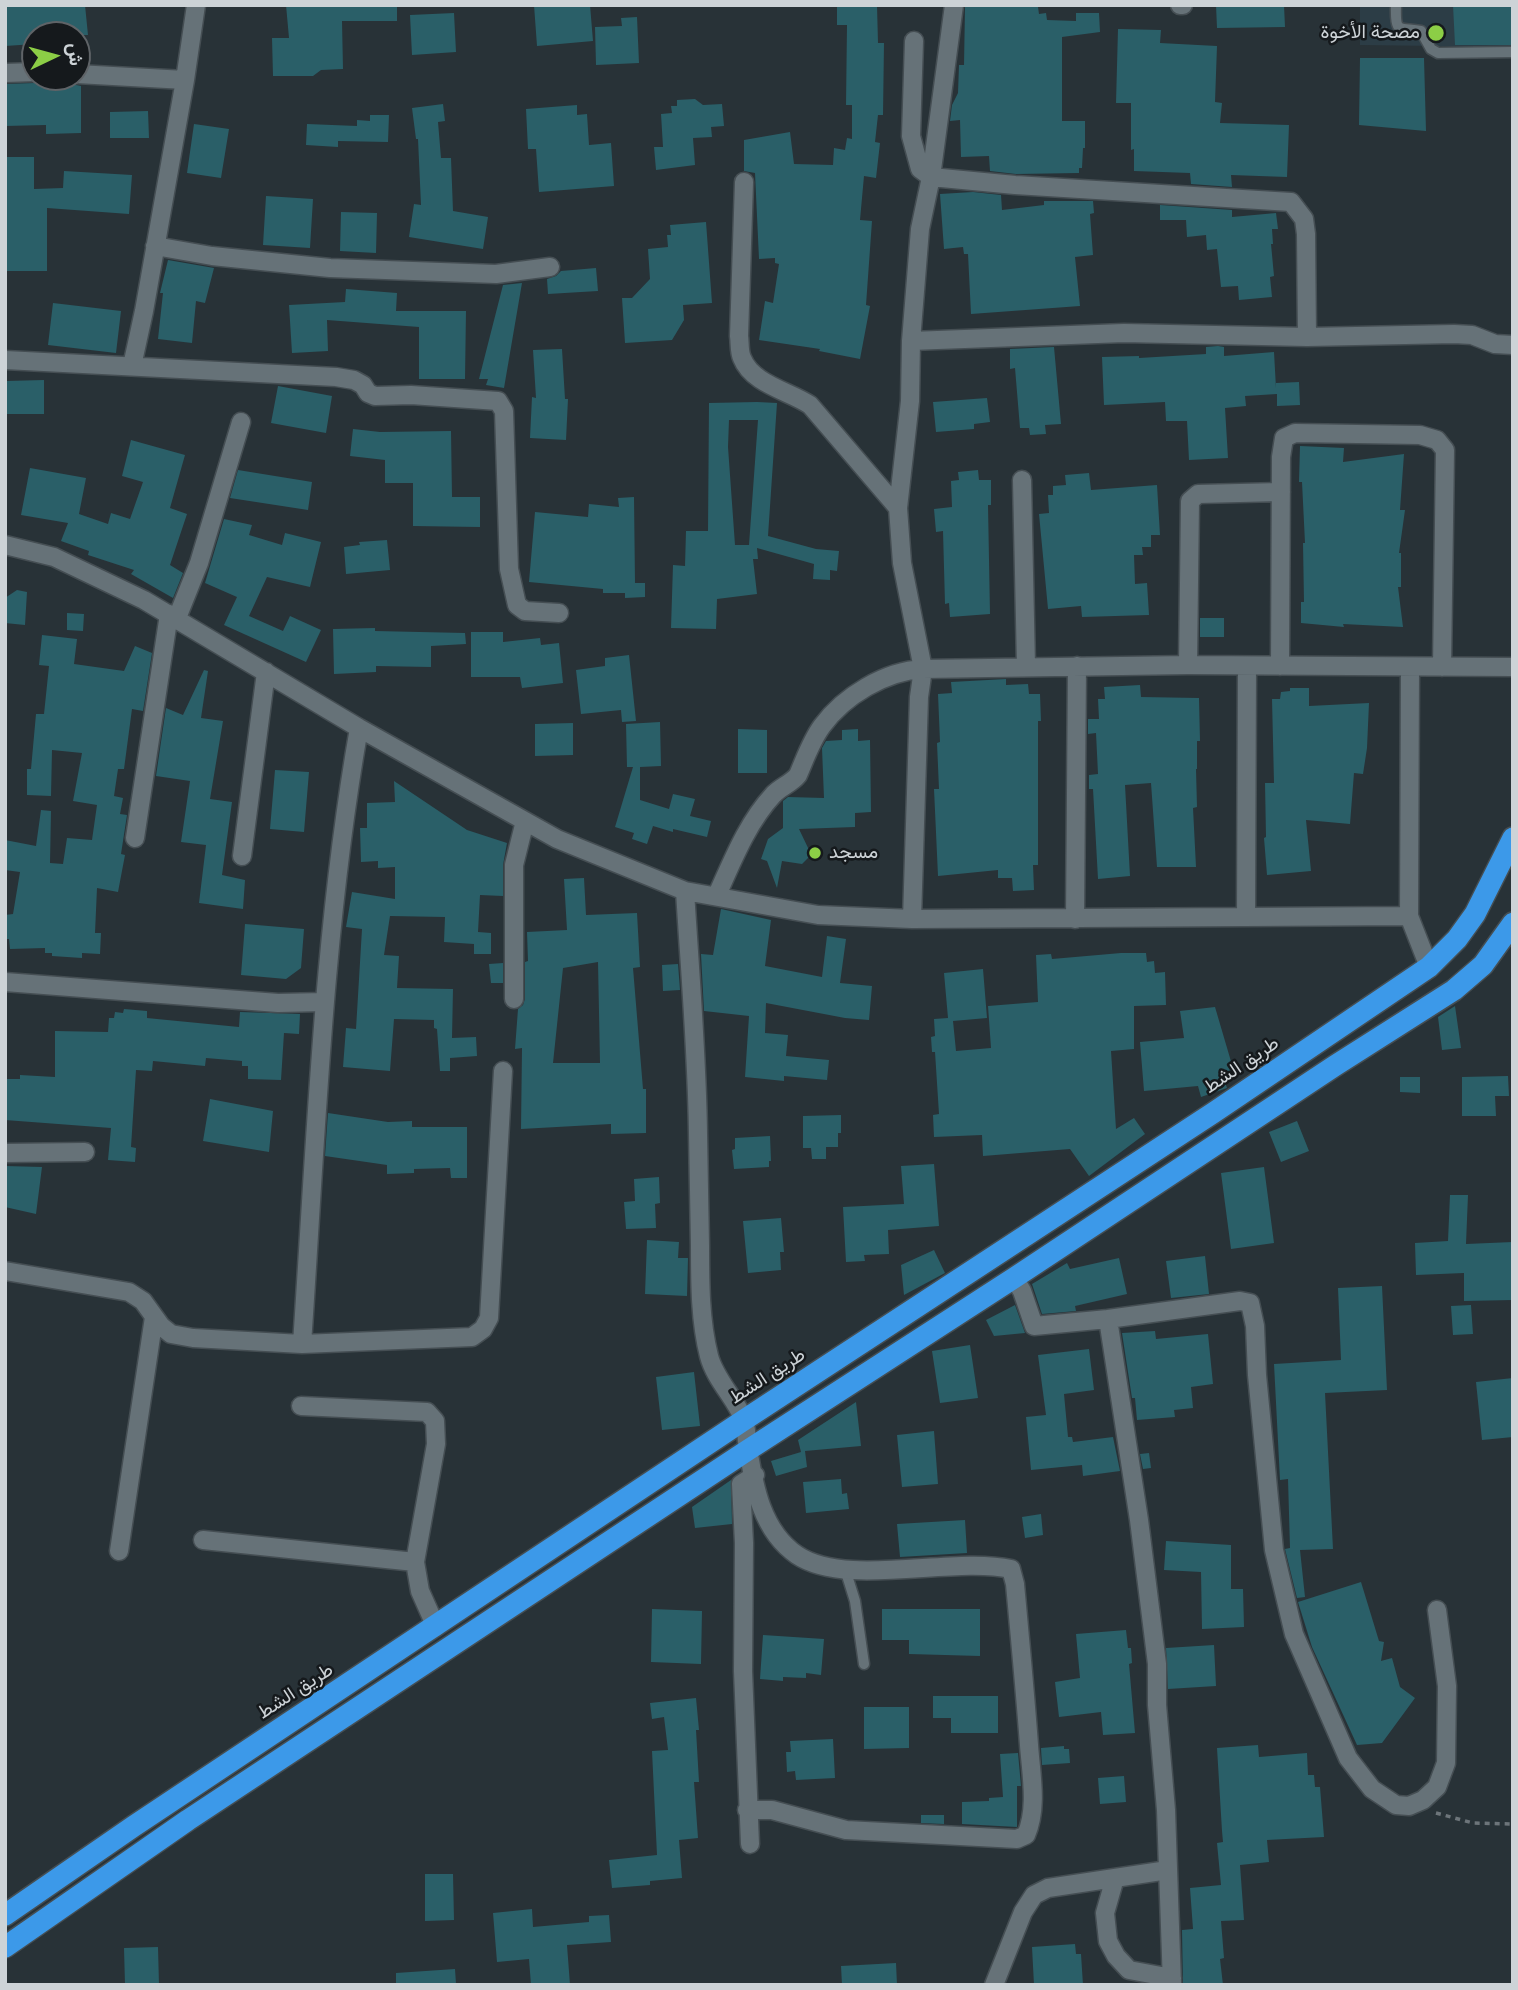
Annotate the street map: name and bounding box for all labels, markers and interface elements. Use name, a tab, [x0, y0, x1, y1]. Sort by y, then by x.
north arrow	[21, 21, 91, 91]
place label: مصحة الأخوة	[1321, 22, 1420, 44]
marker: مصحة الأخوة	[1426, 23, 1446, 43]
text: ش	[61, 42, 89, 67]
place label: مسجد	[829, 842, 878, 864]
marker: مسجد	[807, 845, 823, 861]
street label: طريق الشط	[1200, 1033, 1284, 1099]
street label: طريق الشط	[726, 1344, 810, 1410]
street label: طريق الشط	[254, 1659, 338, 1725]

